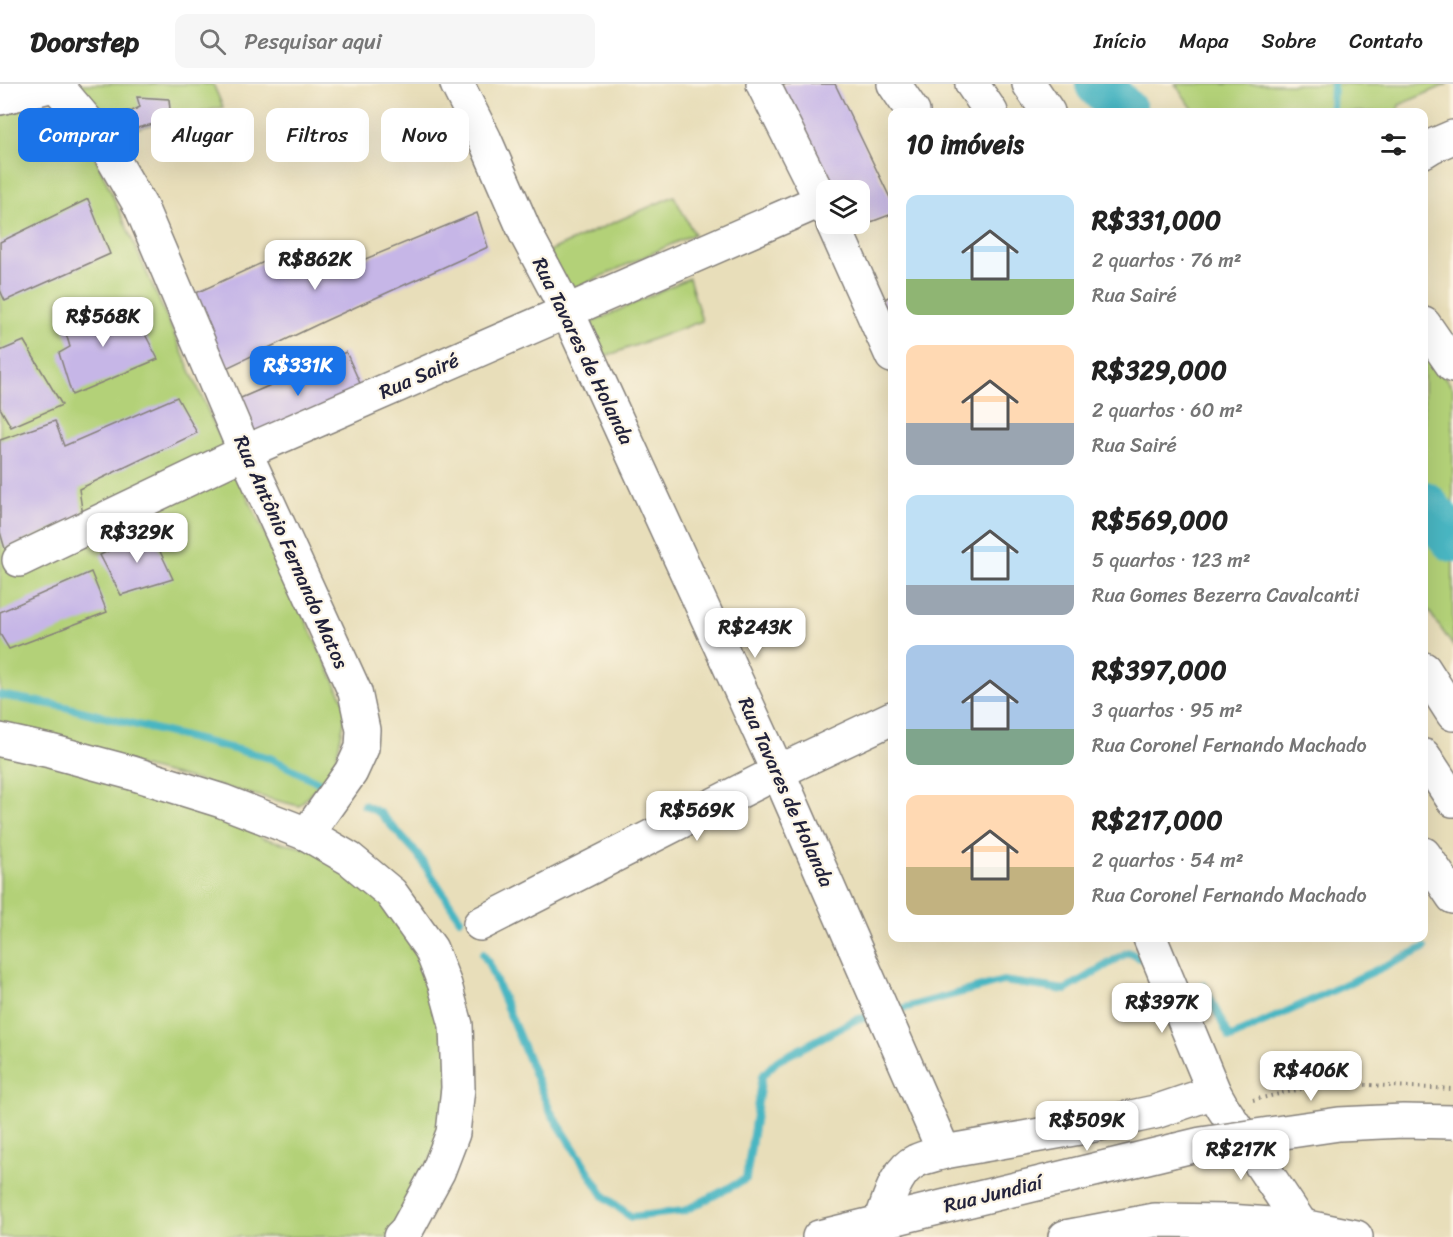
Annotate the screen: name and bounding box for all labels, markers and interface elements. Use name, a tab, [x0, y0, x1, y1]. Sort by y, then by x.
search box	[175, 14, 595, 68]
text: Doorstep	[30, 17, 139, 66]
text: Pesquisar aqui	[244, 22, 382, 61]
text: Início	[1094, 22, 1146, 60]
text: Mapa	[1179, 22, 1229, 60]
text: Sobre	[1262, 22, 1316, 60]
text: Contato	[1349, 22, 1423, 60]
icon: search	[196, 25, 229, 58]
chip: Comprar	[18, 108, 139, 162]
chip: Alugar	[151, 108, 254, 162]
chip: Filtros	[266, 108, 369, 162]
chip: Novo	[381, 108, 469, 162]
text: 10 imóveis	[906, 121, 1024, 167]
icon: filters	[1377, 128, 1410, 161]
map controls	[816, 180, 870, 234]
button: layers	[816, 180, 870, 234]
text: R$331,000	[1092, 197, 1221, 243]
icon: home	[954, 219, 1026, 291]
pin: R$862K	[266, 240, 364, 291]
text: R$862K	[279, 242, 351, 277]
text: 2 quartos · 76 m²	[1092, 243, 1242, 278]
street label: Rua Tavares de Holanda	[522, 251, 644, 451]
text: Rua Sairé	[1092, 278, 1177, 313]
pin: R$568K	[54, 297, 152, 348]
text: R$568K	[66, 299, 140, 334]
street label: Rua Sairé	[373, 343, 465, 409]
pin: R$331K	[249, 346, 347, 397]
text: R$329,000	[1092, 347, 1227, 393]
text: R$331K	[264, 348, 332, 383]
icon: home	[954, 369, 1026, 441]
text: 2 quartos · 60 m²	[1092, 393, 1243, 428]
text: Rua Sairé	[1092, 428, 1177, 463]
street label: Rua Antônio Fernando Matos	[224, 430, 359, 675]
text: R$569,000	[1092, 497, 1228, 543]
pin: R$329K	[88, 513, 186, 564]
text: R$329K	[101, 515, 173, 550]
icon: home	[954, 519, 1026, 591]
text: 5 quartos · 123 m²	[1092, 543, 1251, 578]
text: Rua Gomes Bezerra Cavalcanti	[1092, 578, 1359, 613]
pin: R$243K	[706, 608, 804, 659]
text: R$243K	[719, 610, 791, 645]
text: R$397,000	[1092, 647, 1227, 693]
icon: home	[954, 669, 1026, 741]
street label: Rua Tavares de Holanda	[728, 691, 844, 893]
text: 3 quartos · 95 m²	[1092, 693, 1243, 728]
text: Rua Coronel Fernando Machado	[1092, 728, 1367, 763]
pin: R$569K	[648, 791, 746, 842]
text: R$569K	[660, 793, 734, 828]
text: R$217,000	[1092, 797, 1223, 843]
icon: home	[954, 819, 1026, 891]
text: 2 quartos · 54 m²	[1092, 843, 1244, 878]
text: Rua Coronel Fernando Machado	[1092, 878, 1367, 913]
pin: R$397K	[1113, 983, 1211, 1034]
text: R$397K	[1126, 985, 1198, 1020]
pin: R$406K	[1262, 1051, 1360, 1102]
text: R$406K	[1274, 1053, 1348, 1088]
pin: R$509K	[1038, 1101, 1136, 1152]
text: R$509K	[1050, 1103, 1124, 1138]
pin: R$217K	[1192, 1130, 1290, 1181]
text: R$217K	[1206, 1132, 1276, 1167]
street label: Rua Jundiaí	[940, 1164, 1048, 1223]

